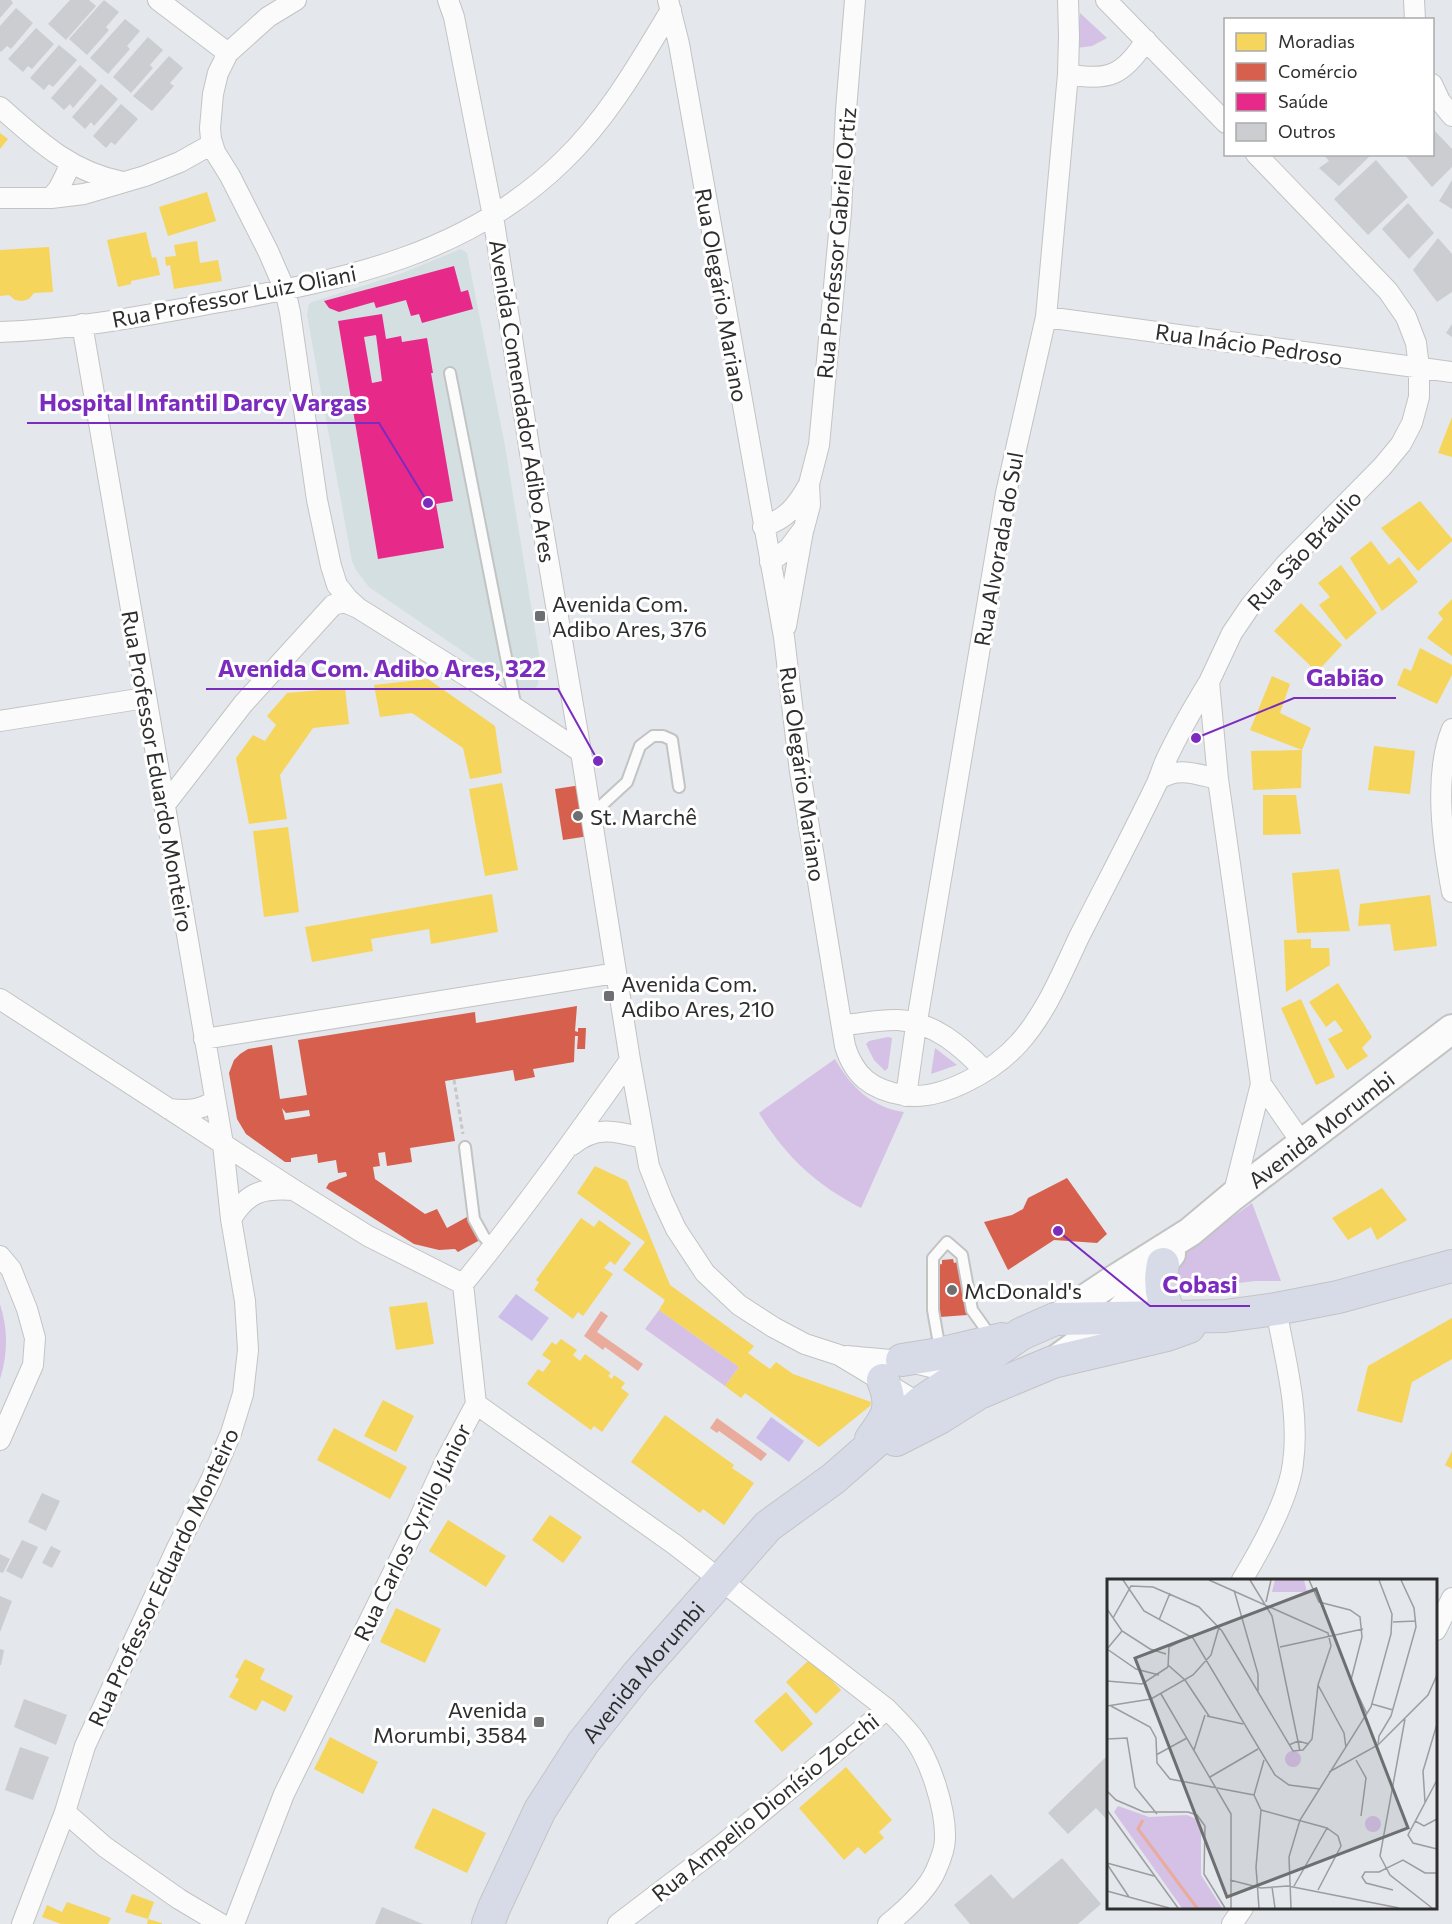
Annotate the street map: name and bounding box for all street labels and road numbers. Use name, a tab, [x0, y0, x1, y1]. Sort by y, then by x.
street label: Rua Professor Gabriel Ortiz	[811, 106, 861, 380]
street label: Rua Olegário Mariano	[690, 186, 754, 404]
street label: Avenida Comendador Adibo Ares	[484, 237, 562, 565]
street label: Rua Professor Luiz Oliani	[110, 259, 358, 333]
street label: Rua Inácio Pedroso	[1154, 317, 1344, 371]
street label: Rua Alvorada do Sul	[968, 450, 1028, 648]
street label: Rua São Bráulio	[1241, 484, 1367, 616]
street label: Rua Professor Eduardo Monteiro	[116, 608, 200, 934]
street label: Rua Olegário Mariano	[775, 665, 831, 883]
street label: Avenida Morumbi	[1242, 1065, 1399, 1193]
street label: Rua Carlos Cyrillo Júnior	[348, 1419, 477, 1645]
street label: Rua Professor Eduardo Monteiro	[82, 1423, 244, 1731]
street label: Avenida Morumbi	[575, 1595, 710, 1748]
street label: Rua Ampelio Dionísio Zocchi	[646, 1707, 884, 1907]

